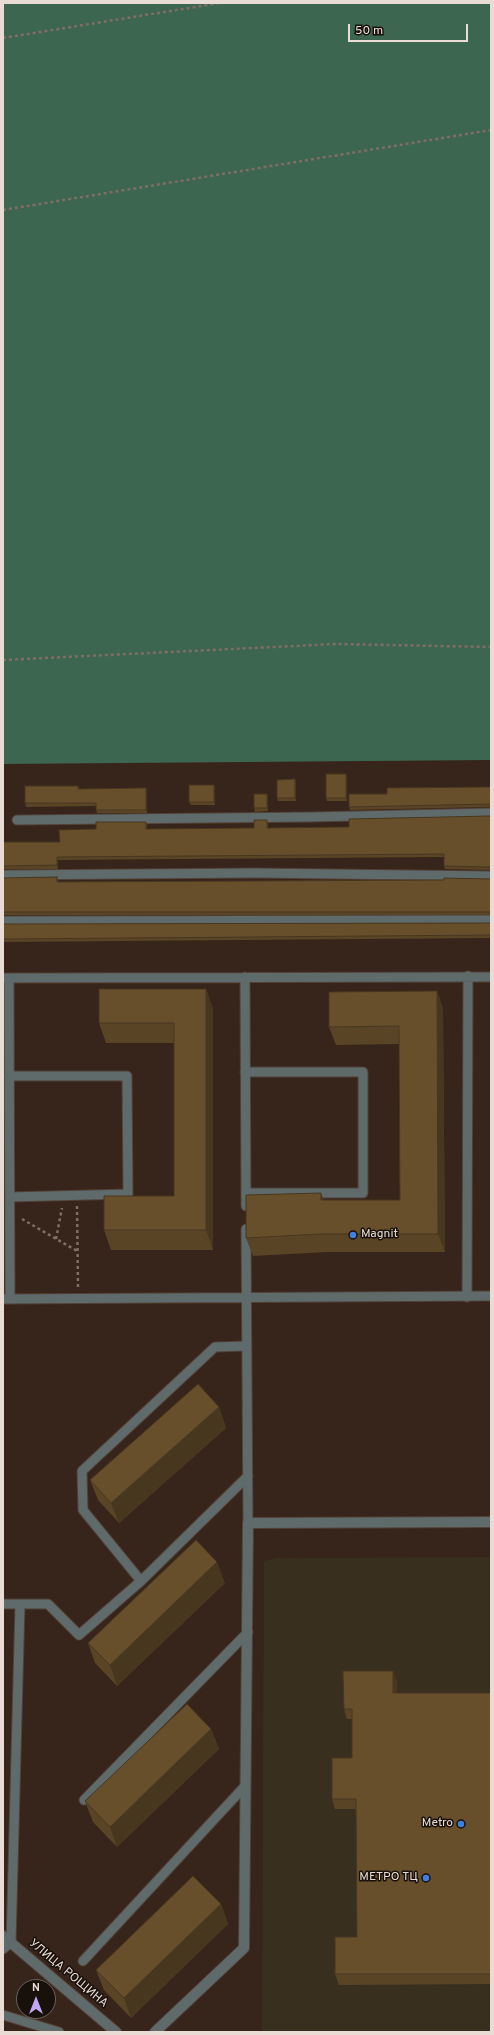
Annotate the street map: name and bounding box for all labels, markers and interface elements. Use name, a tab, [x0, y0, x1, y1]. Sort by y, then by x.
scale bar	[350, 16, 470, 42]
text: 50 m	[355, 23, 383, 39]
place label: Magnit	[361, 1228, 398, 1242]
marker: Magnit	[348, 1230, 358, 1240]
place label: Metro	[422, 1817, 453, 1831]
marker: Metro	[456, 1819, 466, 1829]
place label: МЕТРО ТЦ	[359, 1871, 418, 1885]
marker: МЕТРО ТЦ	[421, 1873, 431, 1883]
street label: УЛИЦА РОЩИНА	[26, 1937, 110, 2011]
north arrow	[16, 1979, 56, 2019]
text: N	[32, 1981, 40, 1995]

